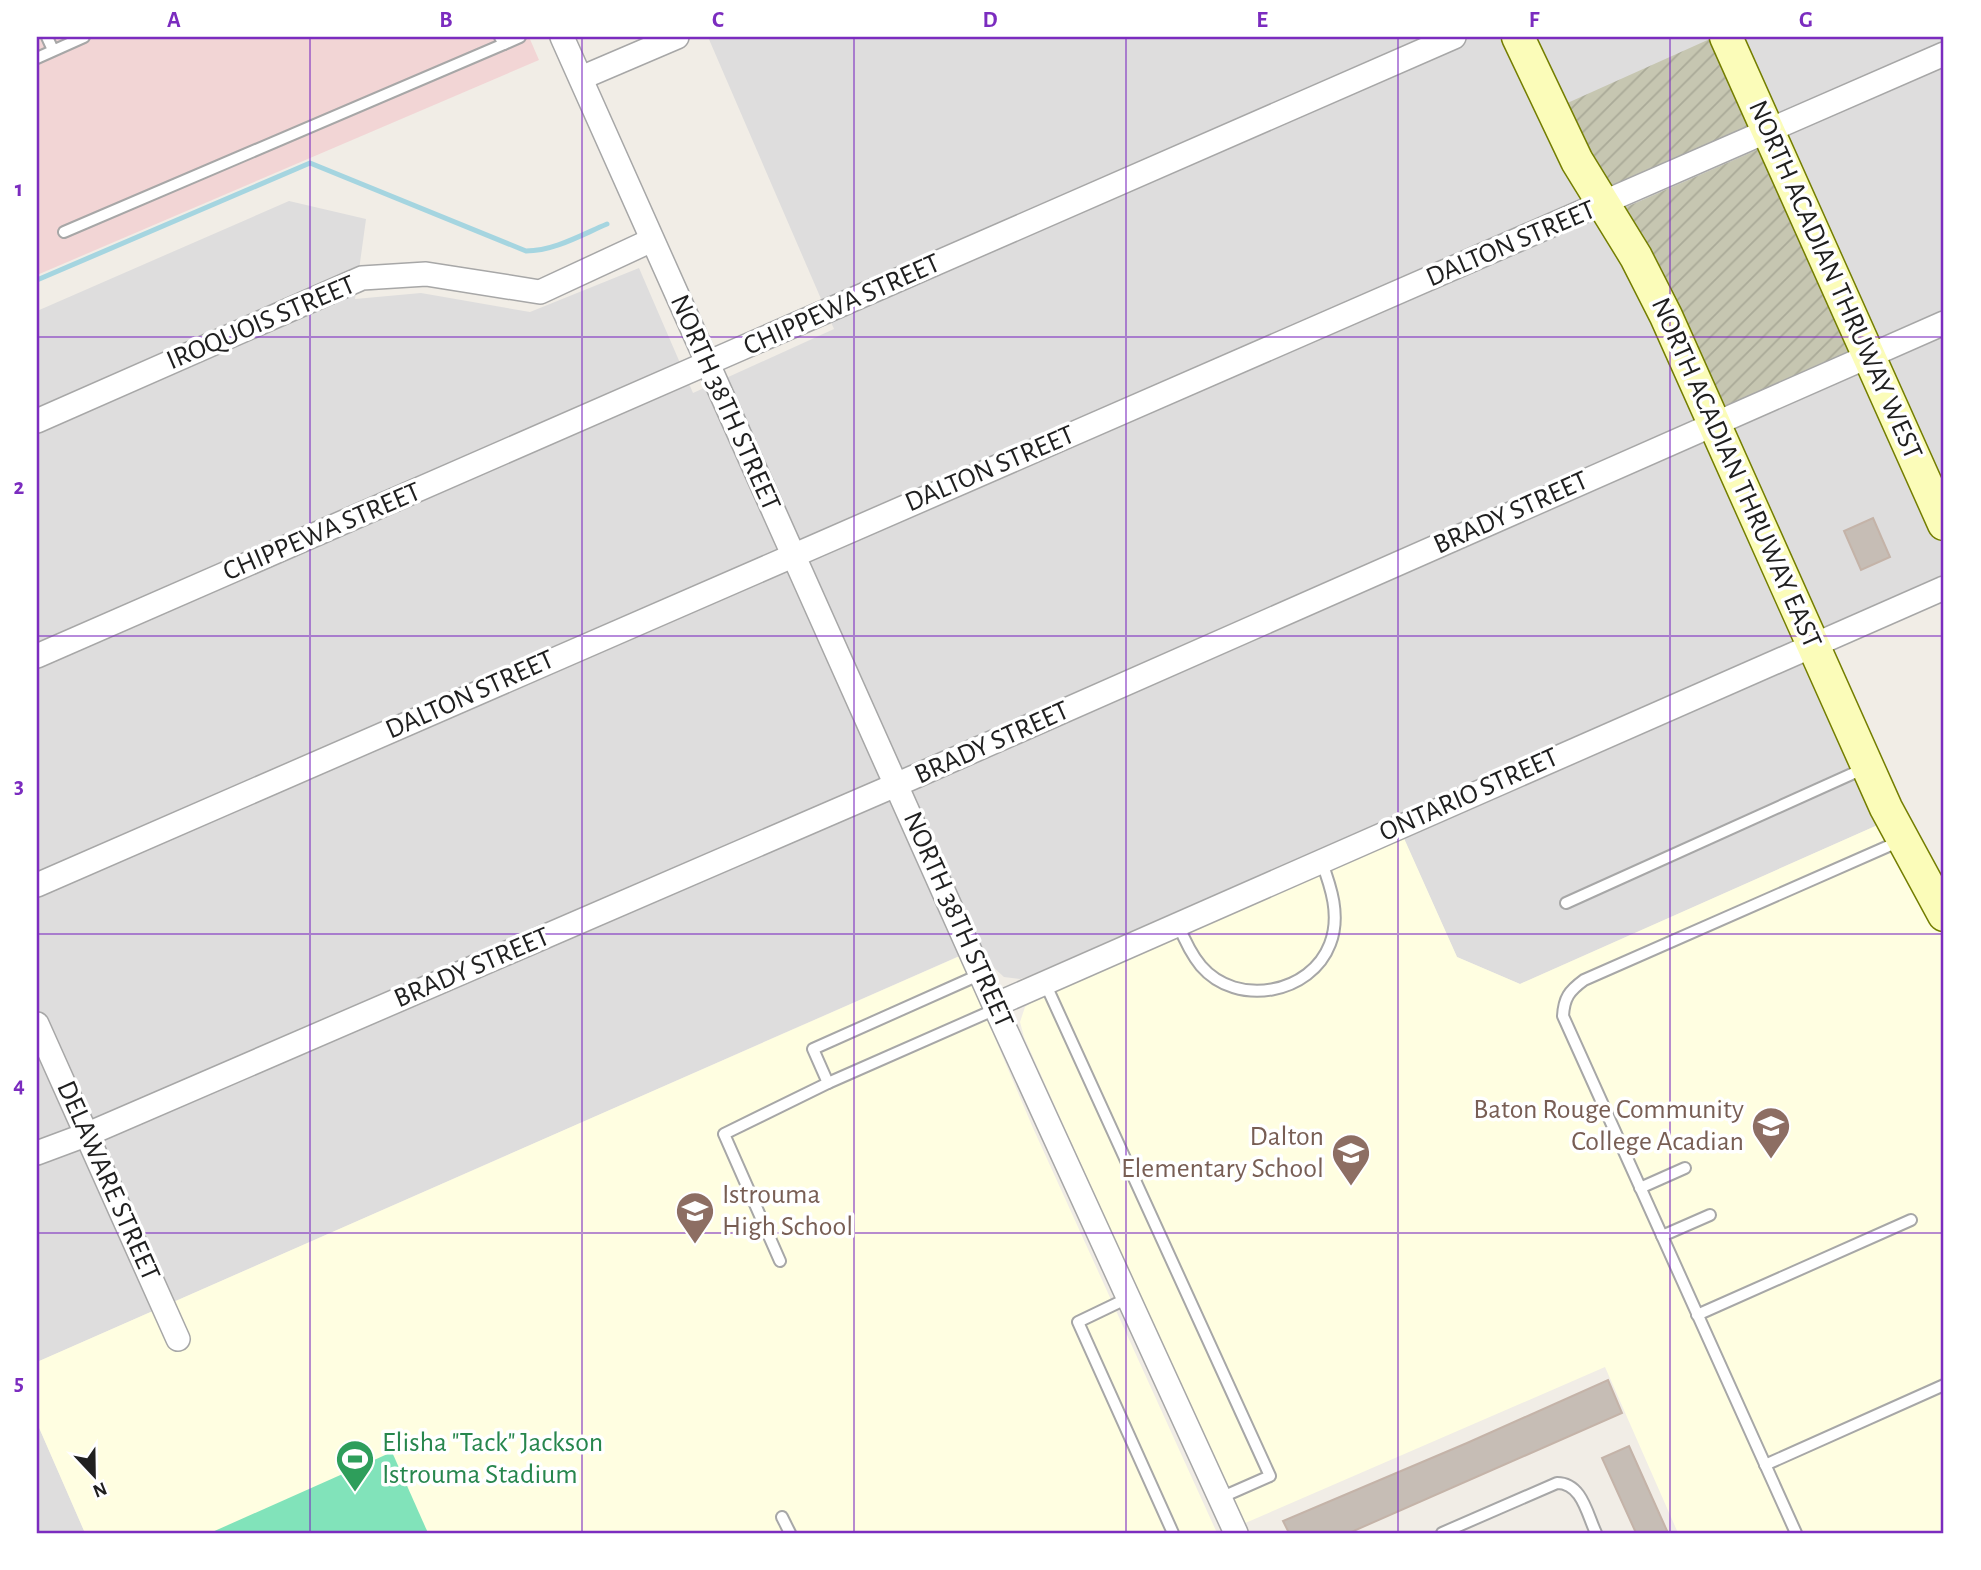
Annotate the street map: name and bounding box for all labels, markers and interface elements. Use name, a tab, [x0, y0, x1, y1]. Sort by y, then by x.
text: A	[167, 9, 181, 32]
text: B	[439, 9, 453, 32]
text: C	[712, 9, 724, 32]
text: D	[982, 9, 998, 32]
text: E	[1256, 9, 1268, 32]
text: F	[1529, 9, 1540, 32]
text: G	[1799, 9, 1813, 32]
street label: NORTH ACADIAN THRUWAY WEST	[1743, 96, 1927, 464]
text: 1	[15, 178, 23, 201]
street label: DALTON STREET	[1422, 196, 1600, 292]
street label: CHIPPEWA STREET	[740, 249, 945, 361]
street label: IROQUOIS STREET	[163, 271, 360, 375]
street label: NORTH 38TH STREET	[665, 291, 785, 516]
street label: NORTH ACADIAN THRUWAY EAST	[1646, 293, 1826, 653]
street label: DALTON STREET	[901, 421, 1079, 517]
street label: BRADY STREET	[1429, 466, 1593, 560]
text: 2	[14, 476, 25, 499]
street label: CHIPPEWA STREET	[219, 478, 425, 586]
street label: DALTON STREET	[382, 645, 559, 745]
street label: BRADY STREET	[910, 696, 1074, 790]
street label: ONTARIO STREET	[1375, 743, 1563, 847]
text: 3	[14, 775, 24, 798]
street label: NORTH 38TH STREET	[898, 808, 1018, 1033]
street label: BRADY STREET	[390, 923, 554, 1013]
text: 4	[13, 1074, 25, 1097]
street label: DELAWARE STREET	[51, 1077, 165, 1286]
place label: Baton Rouge Community College Acadian	[1473, 1096, 1744, 1156]
school or university icon: Baton Rouge Community College Acadian	[1750, 1105, 1792, 1160]
place label: Dalton Elementary School	[1121, 1123, 1324, 1183]
school or university icon: Dalton Elementary School	[1330, 1132, 1372, 1187]
place label: Istrouma High School	[722, 1181, 853, 1241]
school or university icon: Istrouma High School	[674, 1190, 716, 1245]
text: 5	[14, 1372, 24, 1395]
place label: Elisha "Tack" Jackson Istrouma Stadium	[382, 1429, 603, 1489]
sports icon: Elisha "Tack" Jackson Istrouma Stadium	[334, 1438, 376, 1493]
north arrow	[60, 1440, 130, 1510]
text: N	[90, 1478, 109, 1501]

